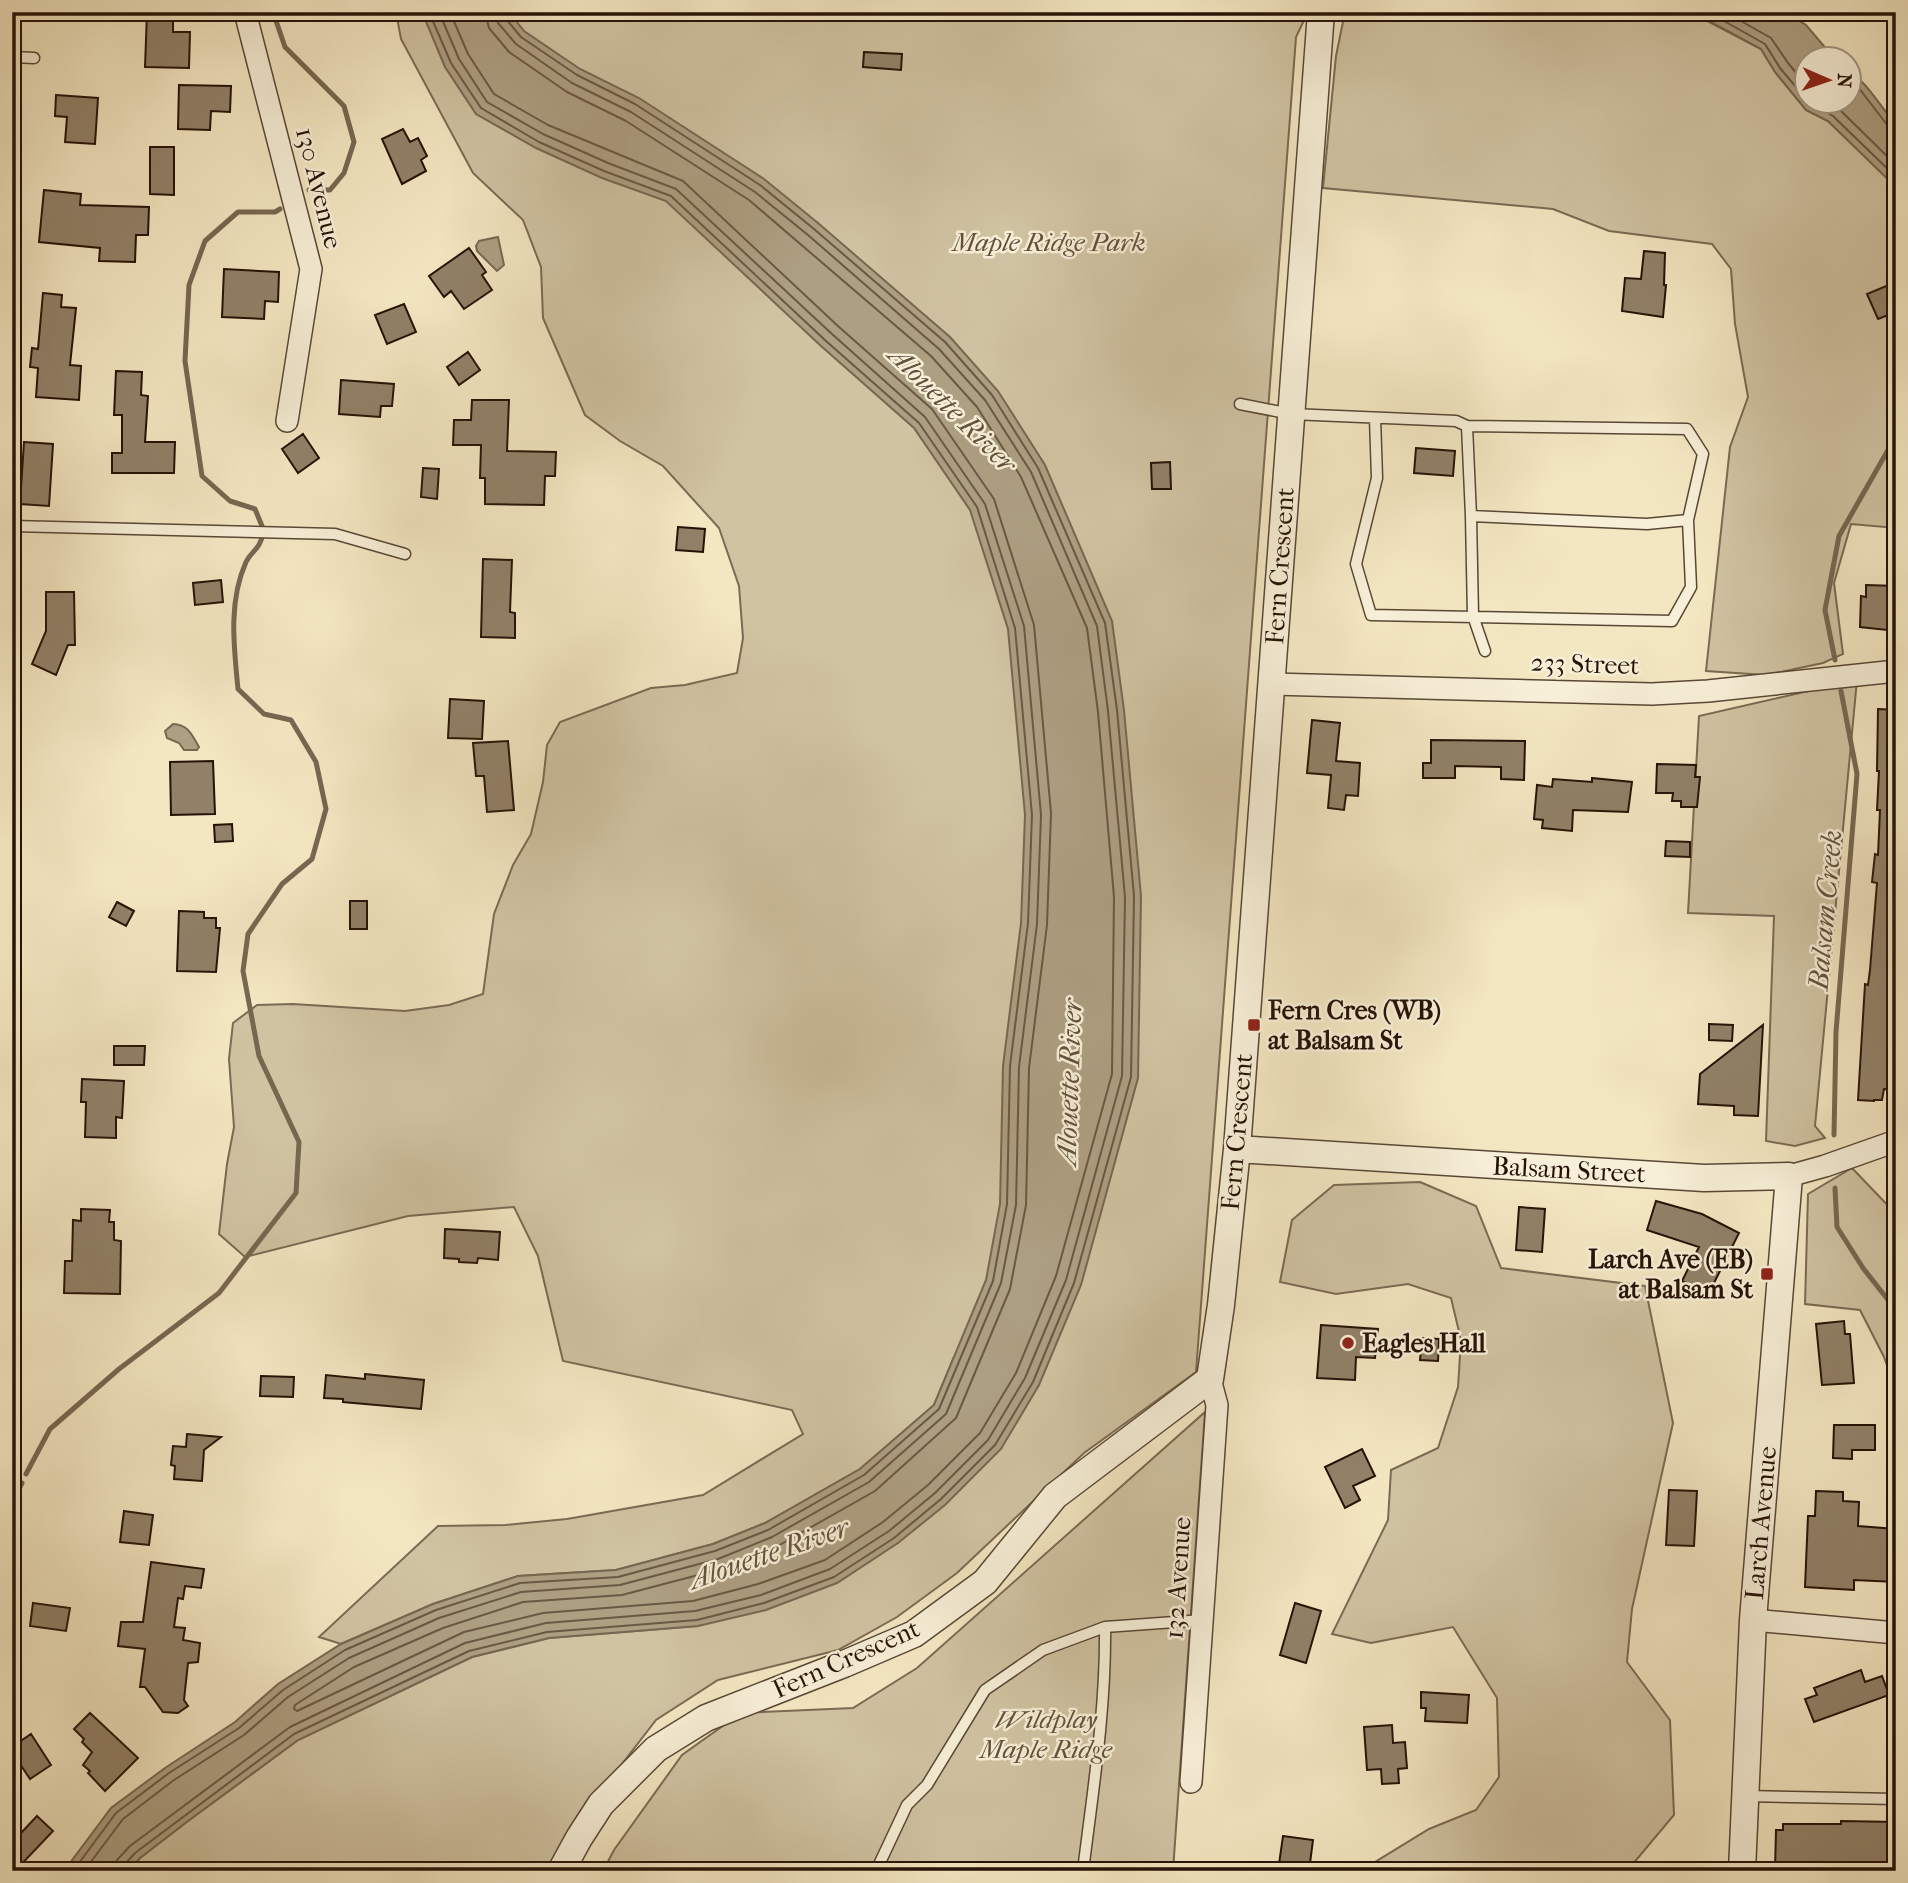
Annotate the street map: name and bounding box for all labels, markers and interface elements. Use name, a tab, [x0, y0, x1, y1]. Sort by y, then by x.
north arrow	[1792, 46, 1862, 116]
text: N	[1833, 73, 1855, 89]
street label: 130 Avenue	[289, 124, 349, 252]
park label: Maple Ridge Park	[950, 227, 1146, 258]
water label: Alouette River	[880, 336, 1025, 481]
street label: Fern Crescent	[1259, 486, 1301, 646]
street label: 233 Street	[1530, 647, 1641, 681]
water label: Balsam Creek	[1801, 829, 1848, 993]
place label: Fern Cres (WB) at Balsam St	[1267, 995, 1441, 1056]
water label: Alouette River	[1050, 996, 1088, 1169]
marker: Fern Cres (WB) at Balsam St	[1246, 1017, 1262, 1033]
street label: Fern Crescent	[1215, 1051, 1259, 1212]
street label: Balsam Street	[1492, 1151, 1647, 1190]
place label: Larch Ave (EB) at Balsam St	[1588, 1244, 1754, 1305]
marker: Larch Ave (EB) at Balsam St	[1759, 1266, 1775, 1282]
place label: Eagles Hall	[1362, 1328, 1487, 1359]
marker: Eagles Hall	[1340, 1335, 1356, 1351]
street label: Larch Avenue	[1739, 1445, 1783, 1601]
water label: Alouette River	[682, 1510, 855, 1597]
street label: 132 Avenue	[1158, 1516, 1198, 1640]
street label: Fern Crescent	[768, 1612, 925, 1705]
park label: Wildplay Maple Ridge	[978, 1704, 1114, 1765]

